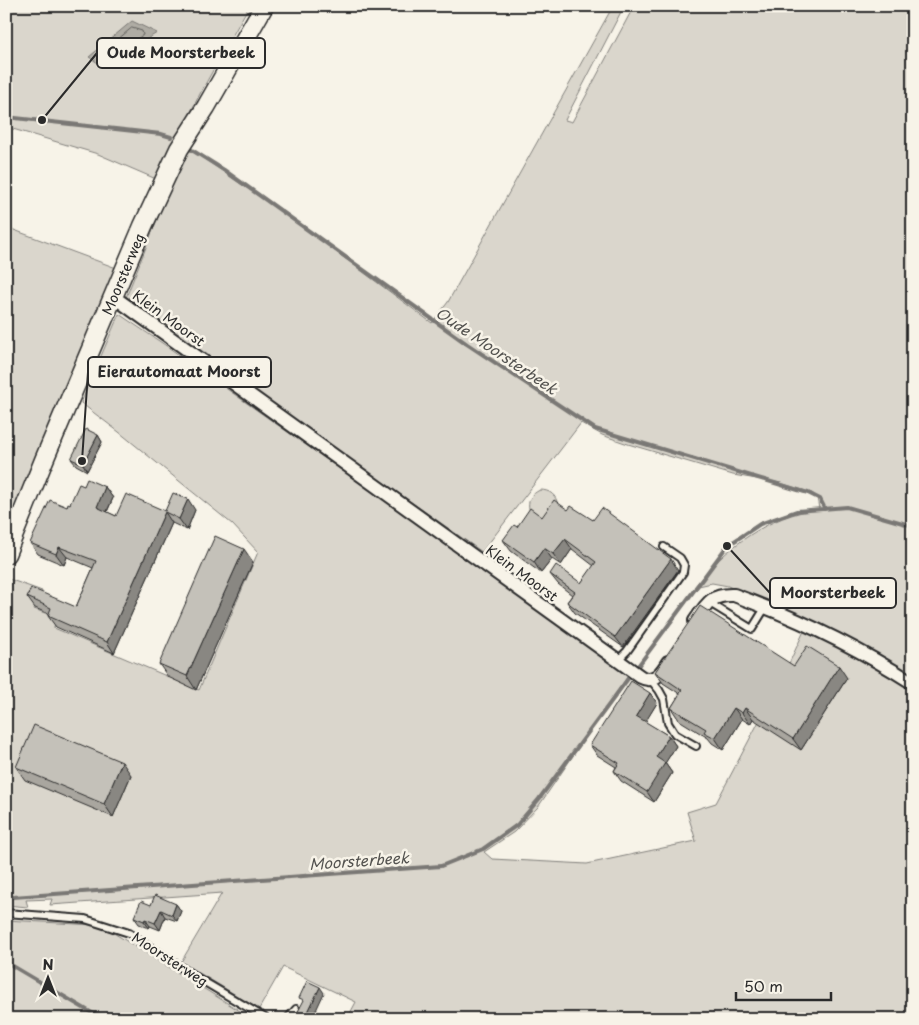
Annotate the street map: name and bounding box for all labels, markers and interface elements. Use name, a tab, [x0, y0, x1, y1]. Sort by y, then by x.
callout: Oude Moorsterbeek	[97, 38, 265, 68]
text: Oude Moorsterbeek	[107, 40, 255, 63]
street label: Moorsterweg	[96, 230, 150, 318]
street label: Klein Moorst	[129, 285, 210, 352]
water label: Oude Moorsterbeek	[431, 301, 563, 400]
callout: Eierautomaat Moorst	[88, 357, 271, 387]
text: Eierautomaat Moorst	[97, 359, 261, 382]
street label: Klein Moorst	[482, 540, 563, 607]
callout: Moorsterbeek	[770, 578, 896, 608]
text: Moorsterbeek	[780, 580, 886, 603]
water label: Moorsterbeek	[308, 845, 411, 875]
street label: Moorsterweg	[128, 926, 212, 992]
north arrow	[22, 952, 72, 1002]
text: N	[42, 954, 54, 975]
scale bar	[736, 970, 832, 1002]
text: 50 m	[744, 974, 783, 997]

